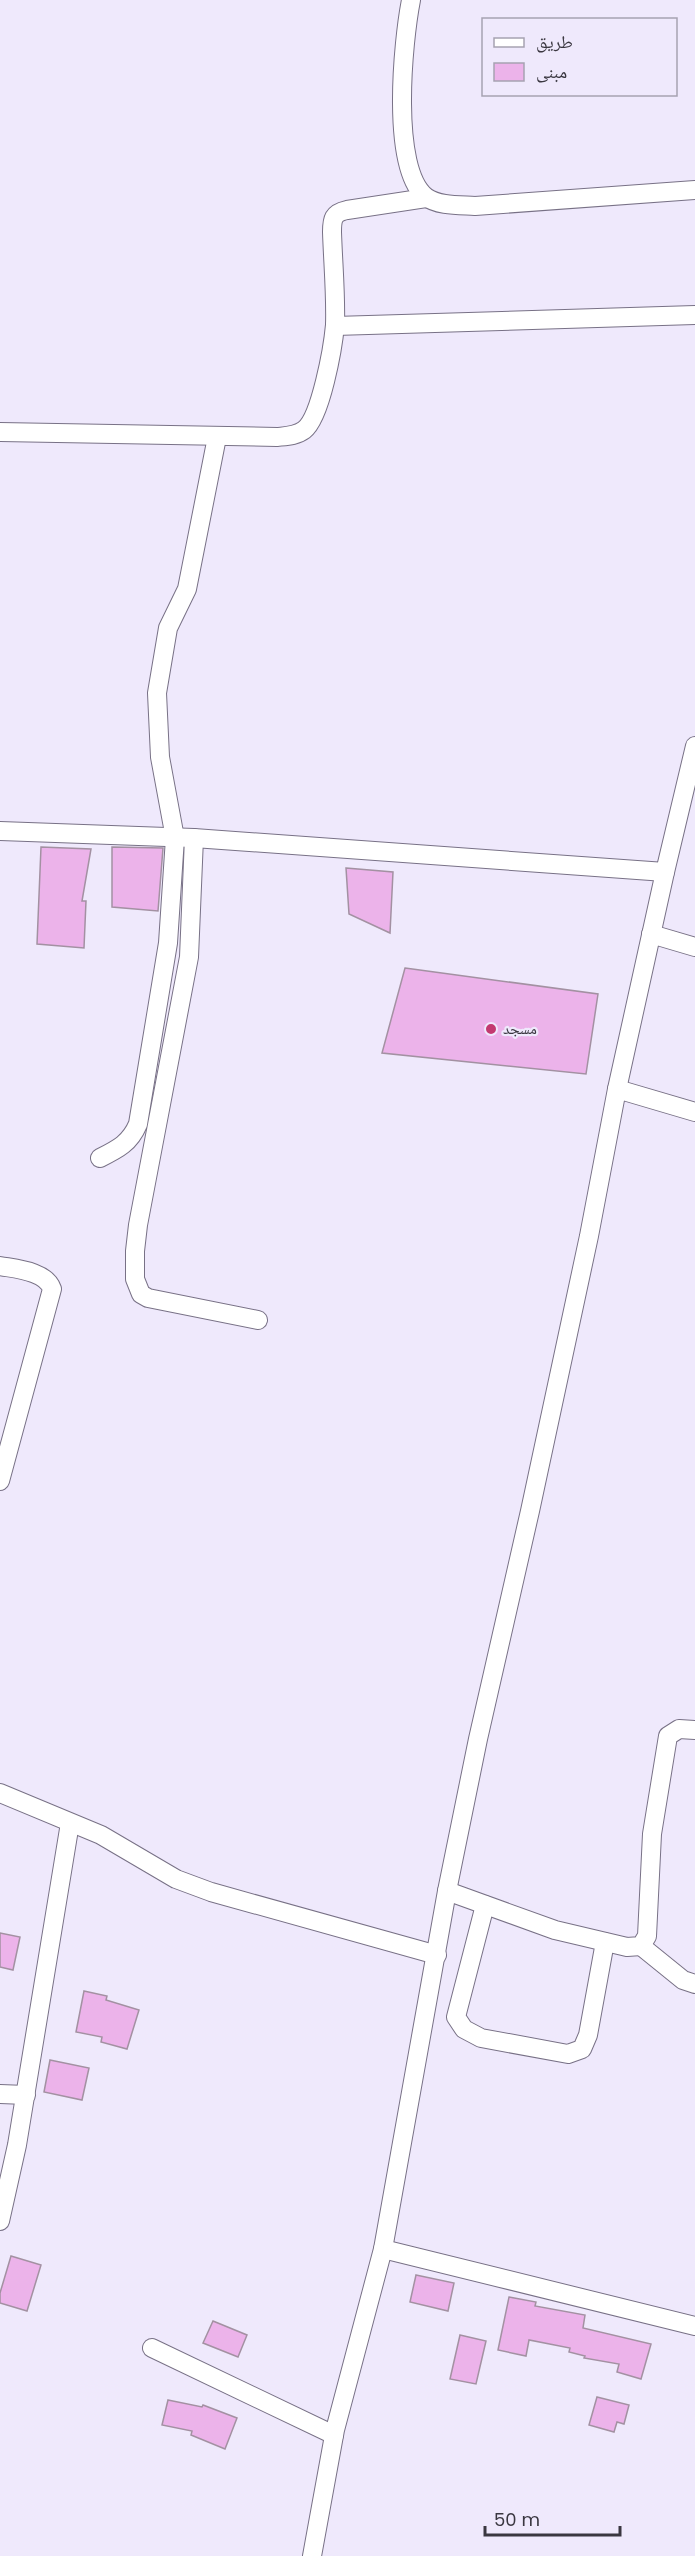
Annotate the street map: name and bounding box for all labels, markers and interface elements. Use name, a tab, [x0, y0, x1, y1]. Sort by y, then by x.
legend	[482, 18, 677, 96]
text: طريق	[536, 29, 573, 54]
text: مبنى	[536, 59, 567, 84]
place label: مسجد	[503, 1018, 537, 1039]
marker: مسجد	[484, 1022, 498, 1036]
scale bar	[485, 2499, 620, 2537]
text: 50 m	[494, 2507, 540, 2532]

